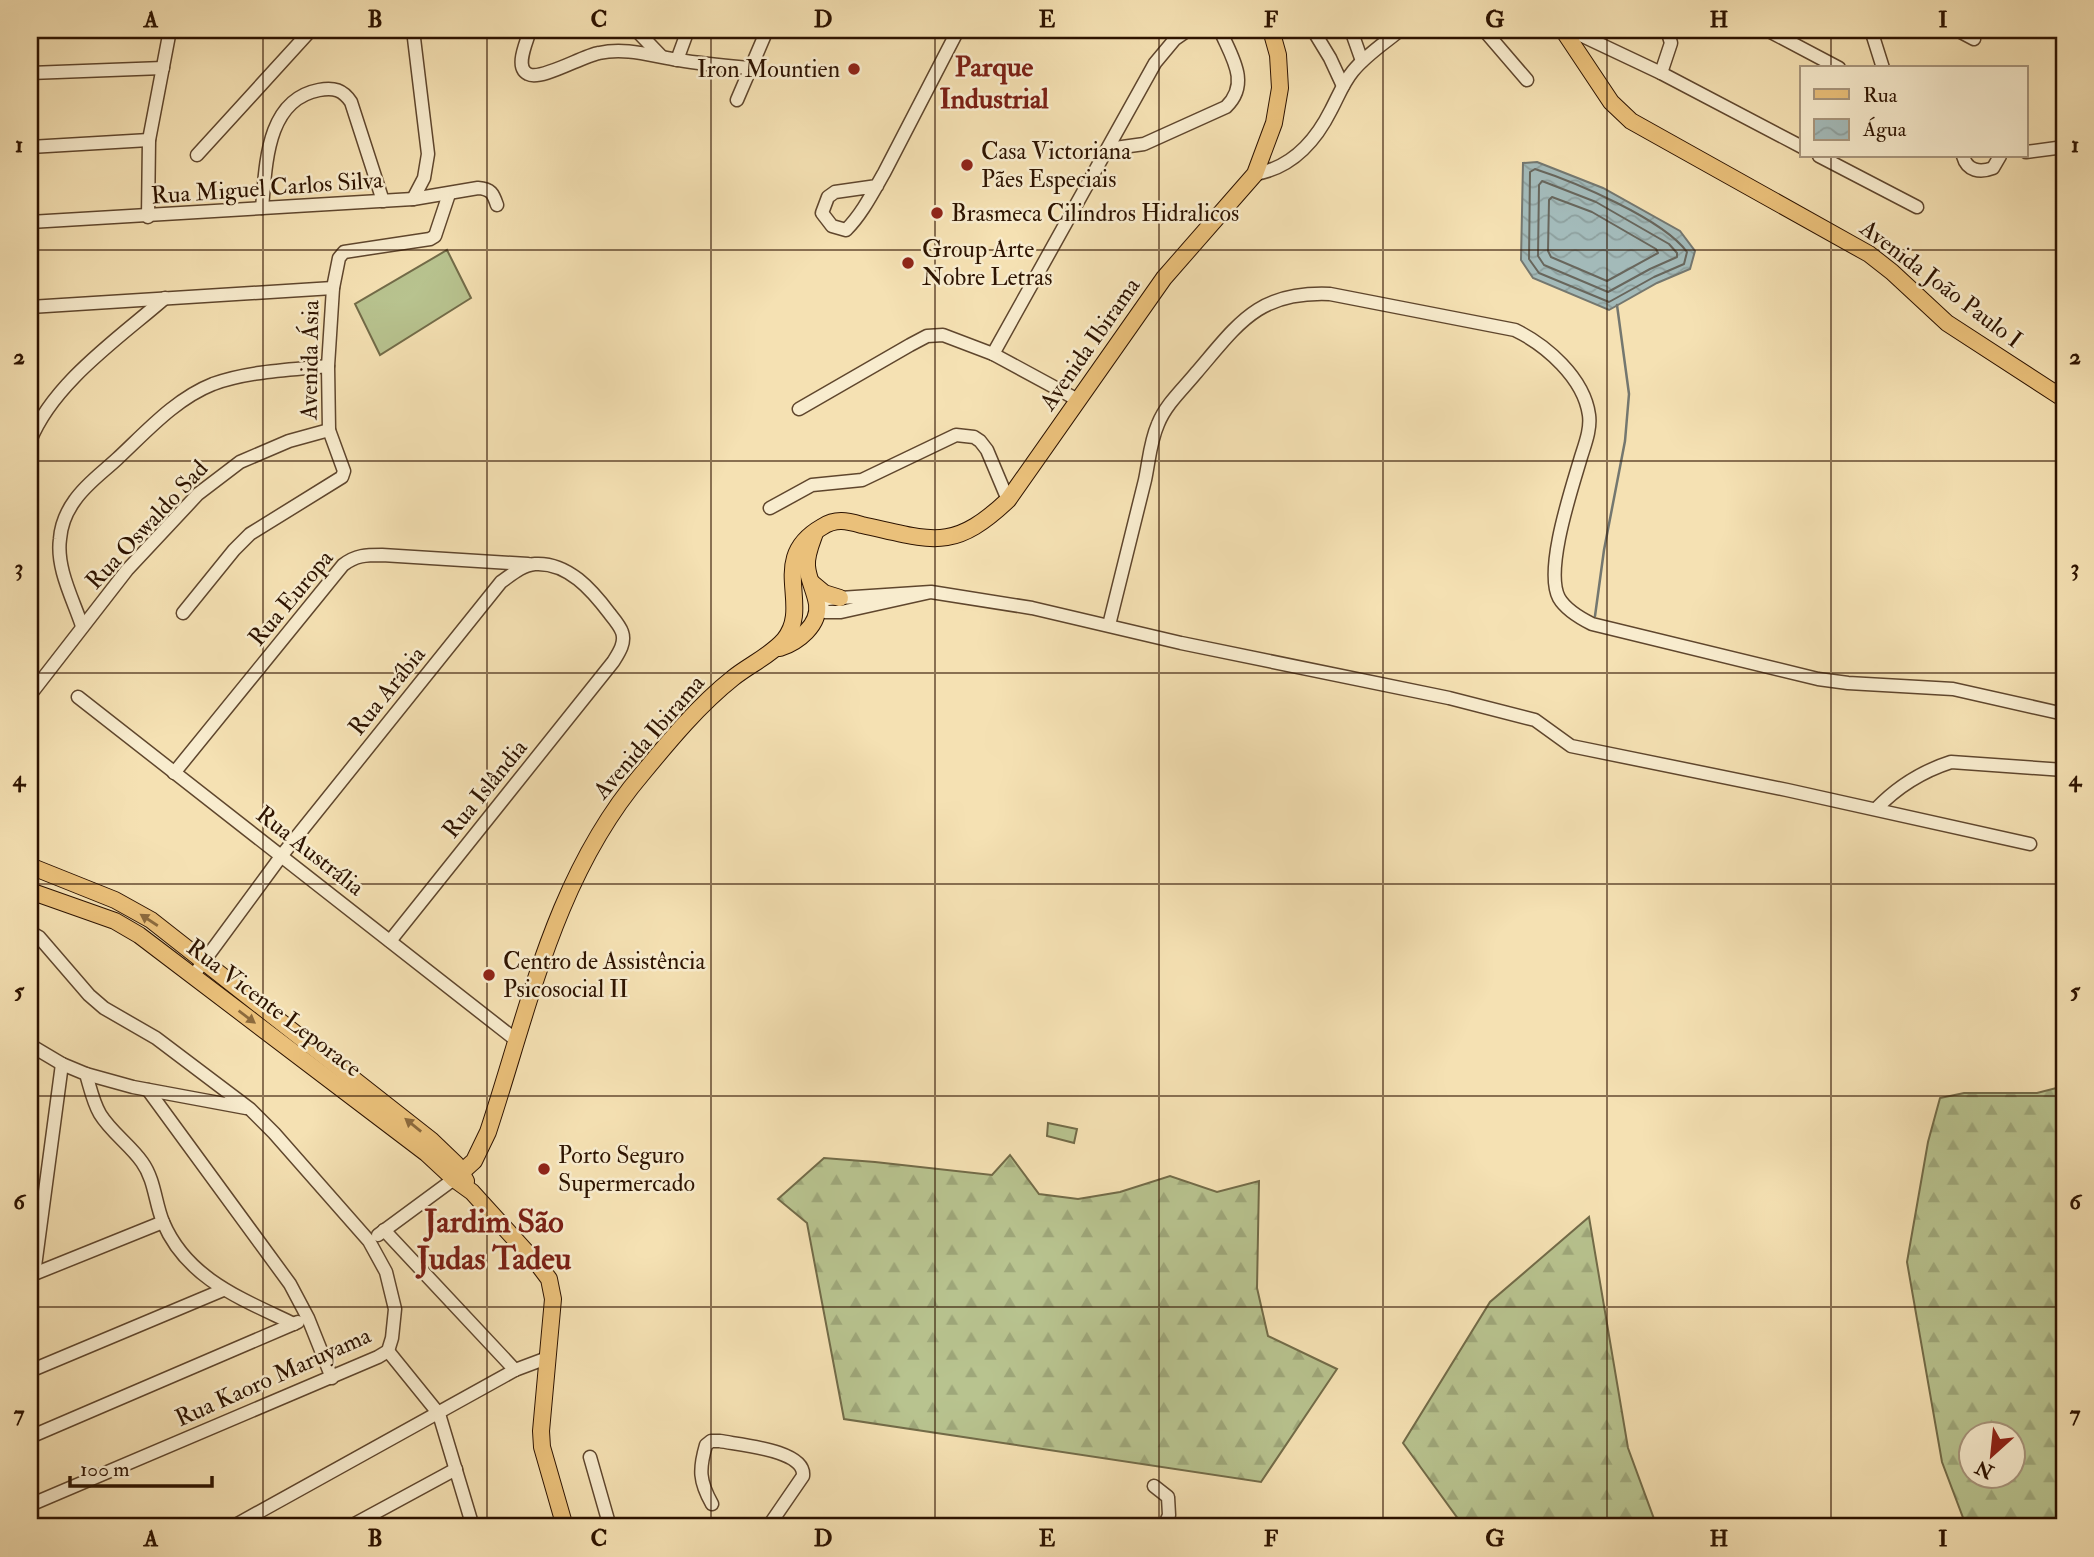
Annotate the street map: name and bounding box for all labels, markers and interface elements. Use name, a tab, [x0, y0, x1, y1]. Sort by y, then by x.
text: A	[143, 5, 159, 34]
text: B	[367, 5, 383, 34]
text: C	[591, 5, 607, 34]
text: D	[814, 5, 832, 34]
text: E	[1039, 5, 1056, 34]
text: F	[1264, 5, 1279, 34]
text: G	[1485, 5, 1505, 34]
text: H	[1710, 5, 1729, 34]
text: I	[1938, 5, 1948, 34]
district label: Parque Industrial	[939, 50, 1049, 117]
place label: Iron Mountien	[697, 54, 840, 85]
marker: Iron Mountien	[846, 61, 862, 77]
legend	[1800, 66, 2028, 158]
text: Rua	[1863, 82, 1898, 109]
text: Água	[1862, 116, 1907, 143]
text: 1	[15, 130, 23, 159]
text: 1	[2071, 130, 2079, 159]
place label: Casa Victoriana Pães Especiais	[981, 136, 1132, 195]
marker: Casa Victoriana Pães Especiais	[959, 157, 975, 173]
street label: Rua Miguel Carlos Silva	[150, 164, 385, 212]
place label: Brasmeca Cilindros Hidralicos	[951, 198, 1239, 229]
marker: Brasmeca Cilindros Hidralicos	[929, 205, 945, 221]
street label: Avenida João Paulo I	[1853, 212, 2028, 355]
place label: Group Arte Nobre Letras	[922, 234, 1052, 293]
marker: Group Arte Nobre Letras	[900, 255, 916, 271]
street label: Avenida Ibirama	[1032, 271, 1148, 417]
street label: Avenida Ásia	[292, 299, 327, 421]
text: 2	[13, 342, 25, 371]
text: 2	[2069, 342, 2081, 371]
street label: Rua Oswaldo Sad	[79, 454, 215, 596]
street label: Rua Europa	[242, 543, 341, 653]
text: 3	[15, 553, 23, 582]
text: 3	[2071, 553, 2079, 582]
street label: Rua Arábia	[342, 639, 433, 742]
street label: Avenida Ibirama	[586, 667, 712, 807]
street label: Rua Islândia	[436, 732, 535, 845]
text: 4	[12, 764, 27, 793]
text: 4	[2068, 764, 2083, 793]
street label: Rua Austrália	[250, 799, 371, 904]
one-way arrow	[140, 914, 159, 927]
street label: Rua Vicente Leporace	[180, 932, 368, 1084]
place label: Centro de Assistência Psicosocial II	[503, 946, 706, 1005]
marker: Centro de Assistência Psicosocial II	[481, 967, 497, 983]
text: 5	[14, 976, 25, 1005]
text: 5	[2070, 976, 2081, 1005]
one-way arrow	[238, 1009, 256, 1023]
one-way arrow	[404, 1118, 422, 1133]
place label: Porto Seguro Supermercado	[558, 1140, 695, 1199]
marker: Porto Seguro Supermercado	[536, 1161, 552, 1177]
text: 6	[13, 1187, 27, 1216]
text: 6	[2069, 1187, 2083, 1216]
district label: Jardim São Judas Tadeu	[415, 1202, 572, 1279]
street label: Rua Kaoro Maruyama	[170, 1319, 377, 1434]
text: 7	[14, 1399, 25, 1428]
text: 7	[2070, 1399, 2081, 1428]
north arrow	[1958, 1420, 2028, 1490]
scale bar	[70, 1445, 212, 1489]
text: N	[1971, 1454, 1999, 1484]
text: 100 m	[80, 1456, 130, 1483]
text: A	[143, 1524, 159, 1553]
text: B	[367, 1524, 383, 1553]
text: C	[591, 1524, 607, 1553]
text: D	[814, 1524, 832, 1553]
text: E	[1039, 1524, 1056, 1553]
text: F	[1264, 1524, 1279, 1553]
text: G	[1485, 1524, 1505, 1553]
text: H	[1710, 1524, 1729, 1553]
text: I	[1938, 1524, 1948, 1553]

